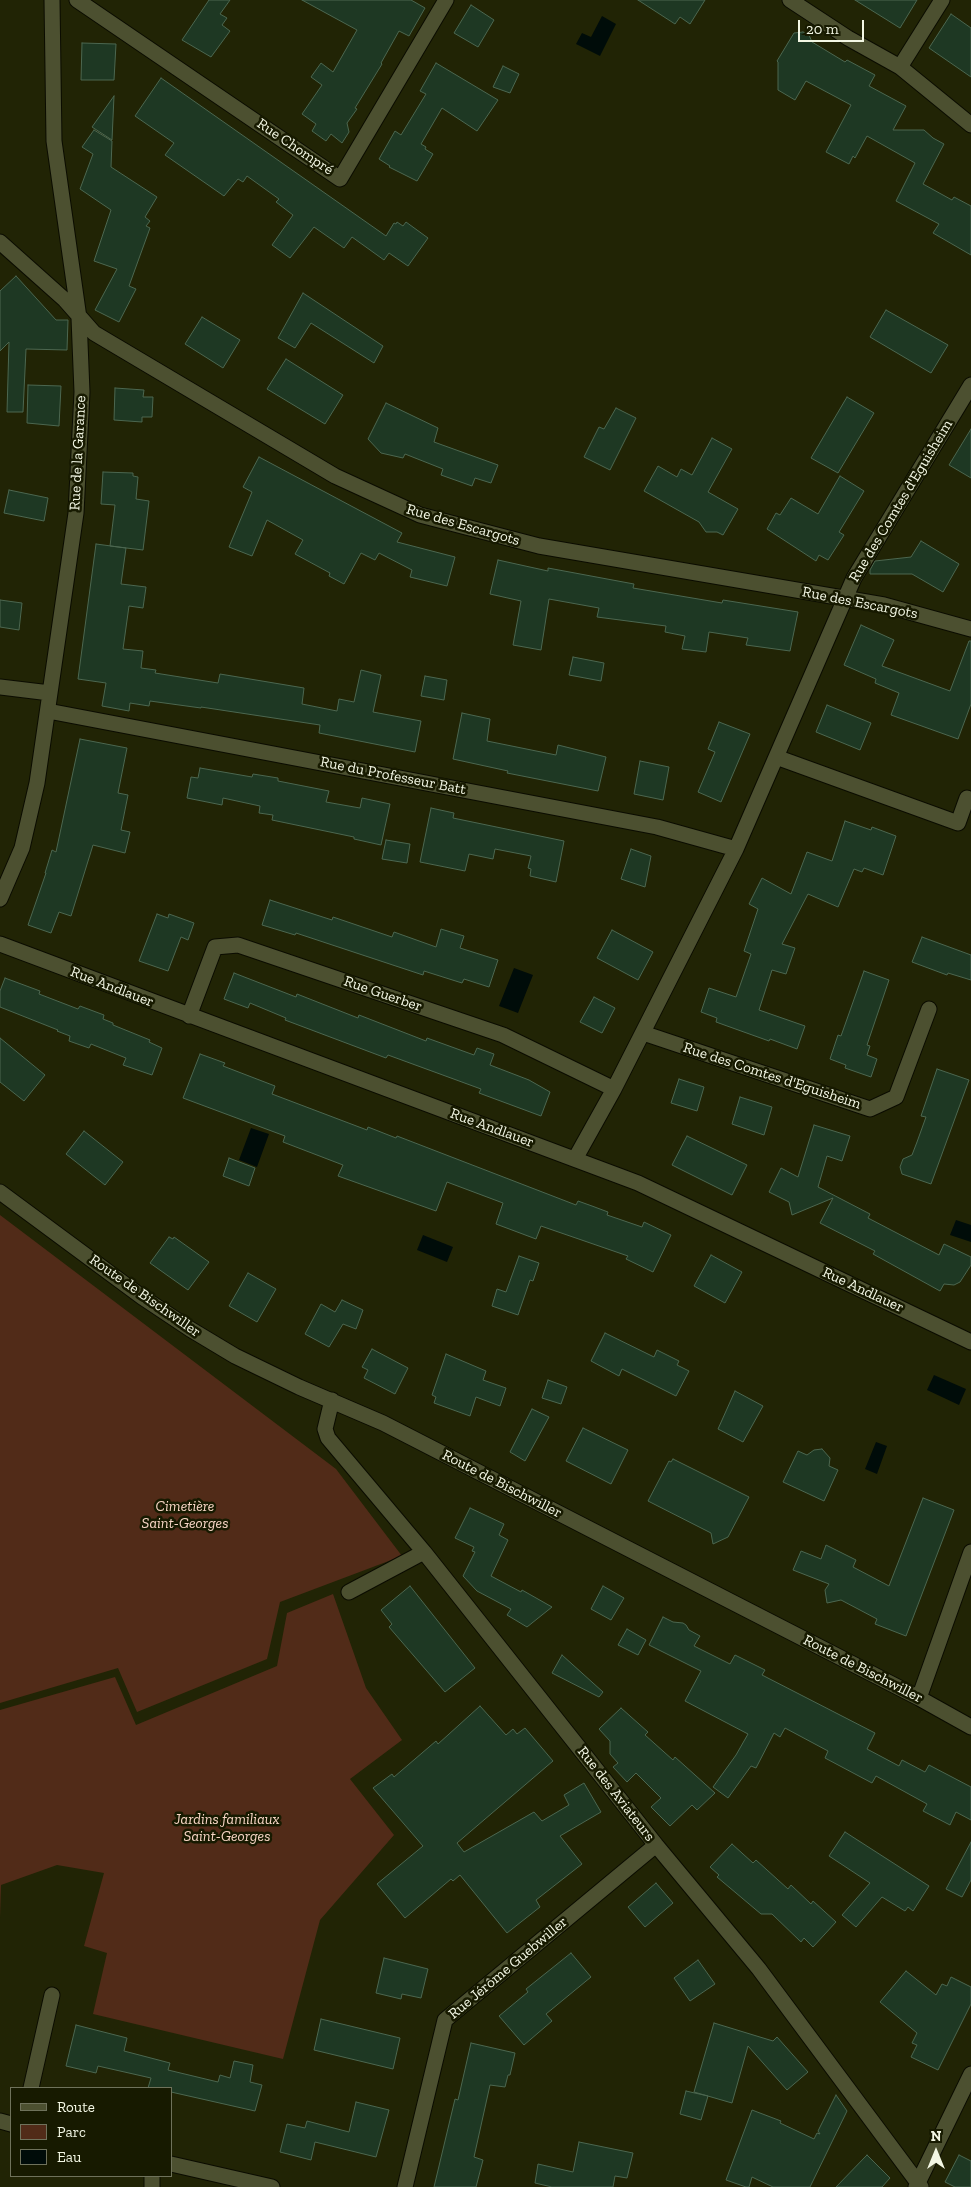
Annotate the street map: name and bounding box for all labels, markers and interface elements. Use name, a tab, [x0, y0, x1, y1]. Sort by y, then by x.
scale bar	[801, 10, 867, 42]
text: 20 m	[806, 20, 839, 38]
street label: Rue Chompré	[253, 115, 337, 179]
street label: Rue de la Garance	[66, 395, 90, 511]
street label: Rue des Comtes d'Eguisheim	[845, 417, 957, 585]
street label: Rue des Escargots	[404, 500, 522, 550]
street label: Rue des Escargots	[801, 583, 919, 623]
street label: Rue du Professeur Batt	[319, 753, 467, 799]
street label: Rue Andlauer	[68, 963, 156, 1011]
street label: Rue Guerber	[341, 972, 425, 1016]
street label: Rue des Comtes d'Eguisheim	[681, 1039, 863, 1113]
street label: Rue Andlauer	[448, 1105, 536, 1151]
street label: Route de Bischwiller	[86, 1251, 204, 1341]
street label: Rue Andlauer	[819, 1263, 907, 1317]
street label: Route de Bischwiller	[439, 1446, 565, 1522]
park label: Cimetière Saint-Georges	[142, 1498, 228, 1533]
street label: Route de Bischwiller	[800, 1631, 926, 1707]
street label: Rue des Aviateurs	[573, 1743, 659, 1845]
park label: Jardins familiaux Saint-Georges	[174, 1811, 280, 1846]
street label: Rue Jérôme Guebwiller	[445, 1913, 571, 2023]
legend	[10, 2087, 172, 2177]
text: Route	[57, 2098, 95, 2116]
text: Parc	[57, 2123, 86, 2141]
north arrow	[911, 2127, 961, 2177]
text: N	[931, 2128, 941, 2145]
text: Eau	[57, 2148, 81, 2166]

